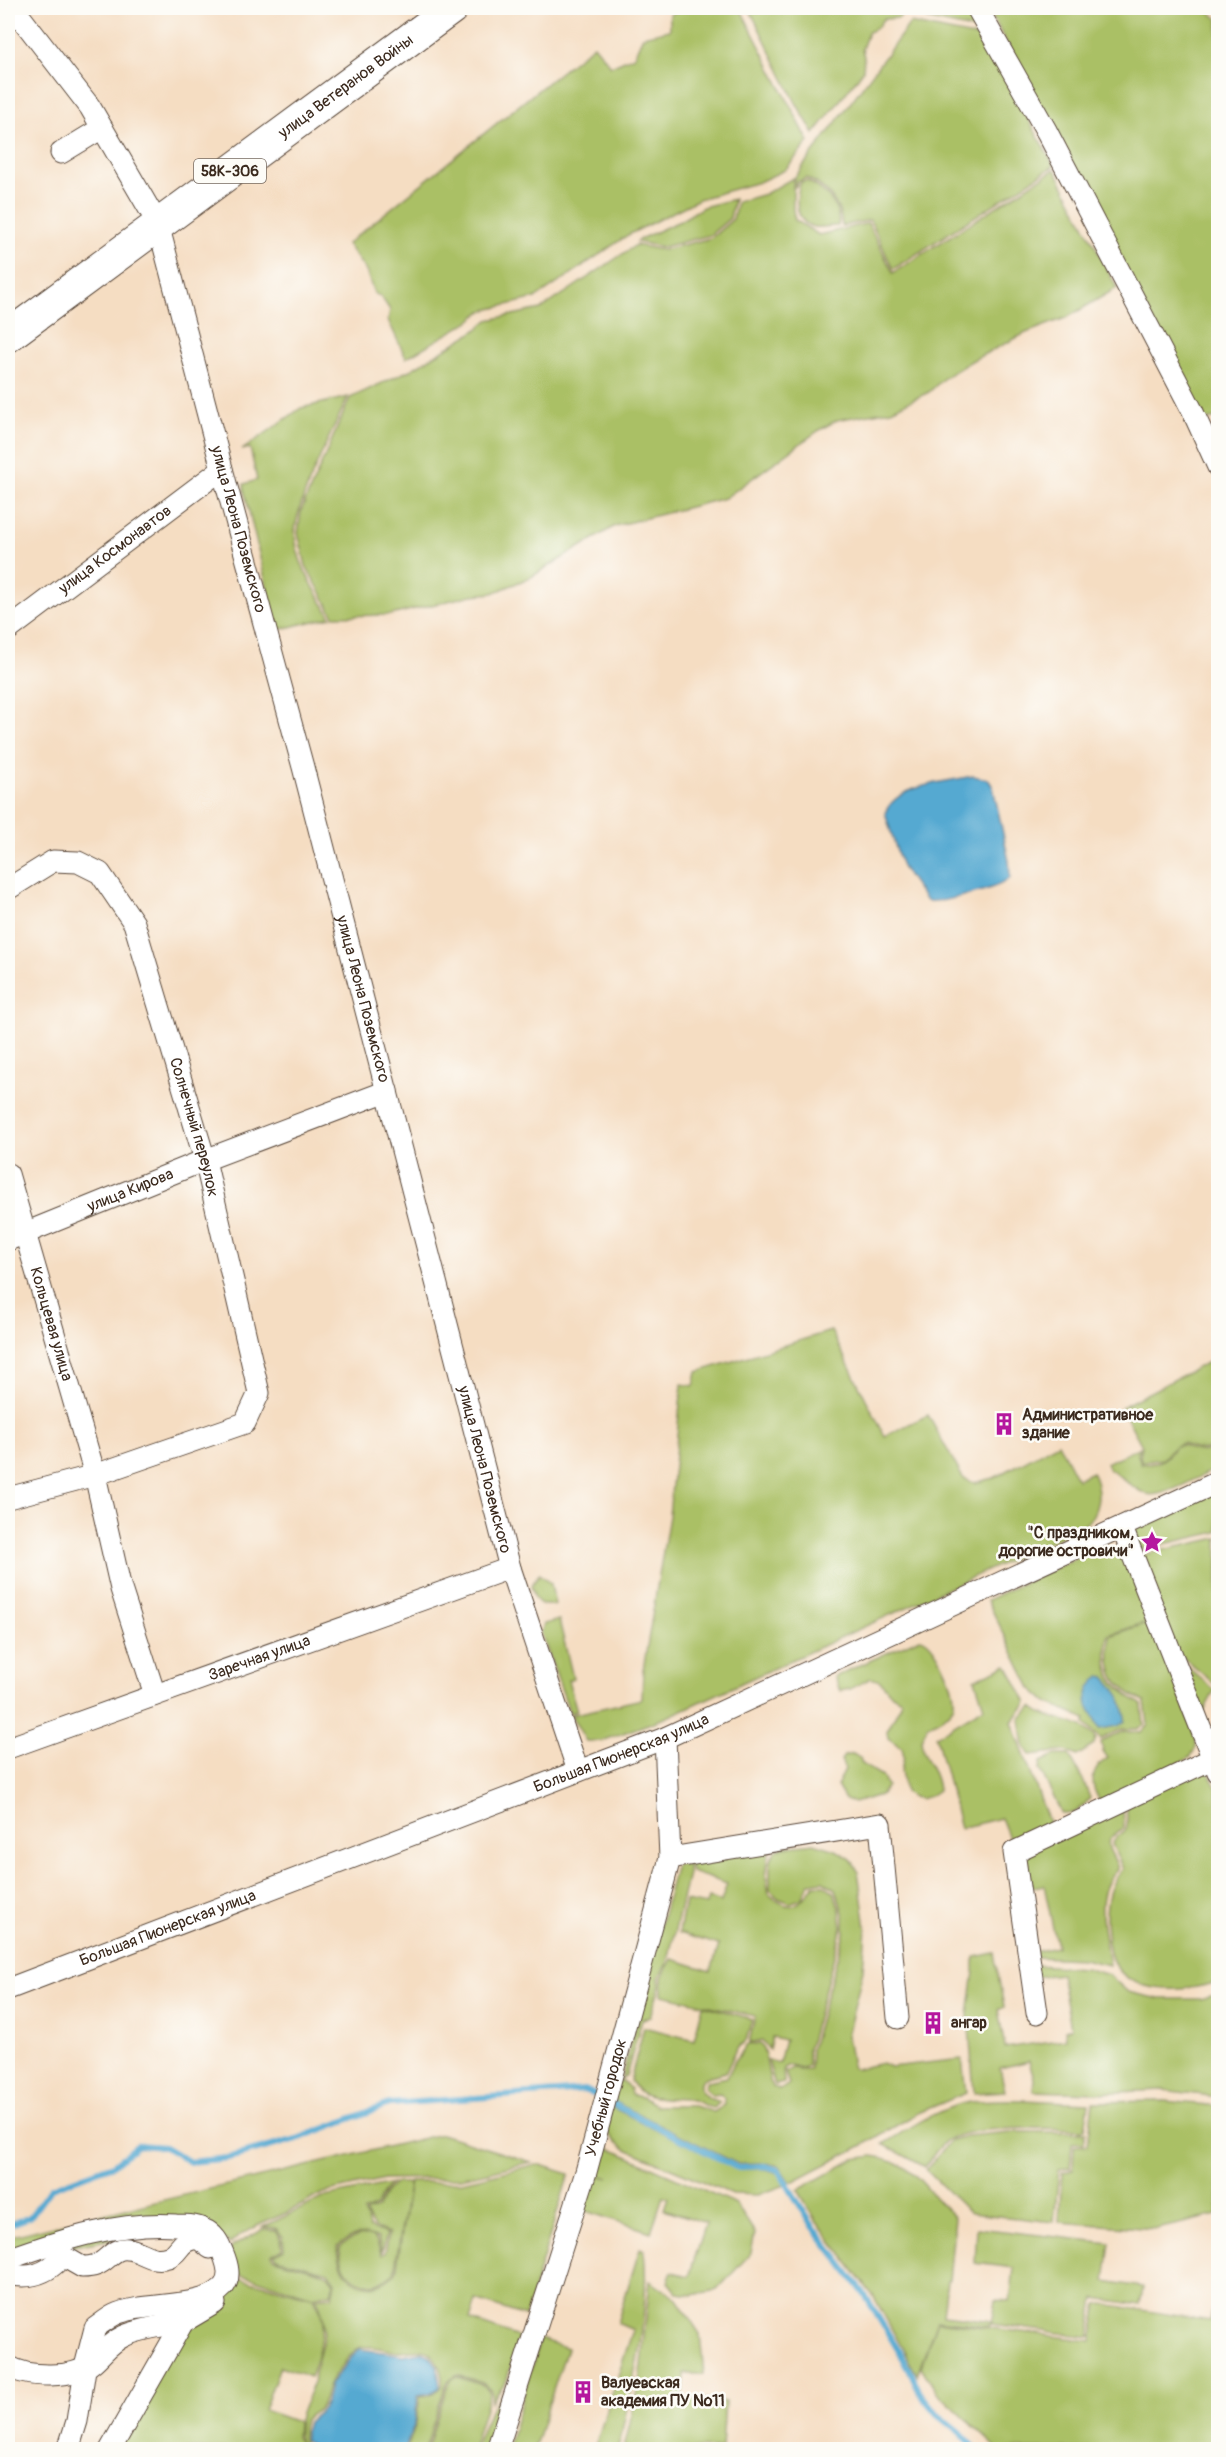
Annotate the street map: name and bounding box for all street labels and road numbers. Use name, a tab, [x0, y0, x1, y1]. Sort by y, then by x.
street label: улица Ветеранов Войны	[274, 30, 417, 143]
road number: 58К-306	[194, 159, 266, 183]
street label: улица Леона Поземского	[206, 443, 271, 615]
street label: улица Космонавтов	[54, 500, 176, 599]
street label: улица Леона Поземского	[332, 912, 394, 1085]
street label: Солнечный переулок	[165, 1055, 223, 1199]
street label: улица Кирова	[83, 1164, 176, 1217]
street label: Кольцевая улица	[25, 1265, 77, 1383]
street label: улица Леона Поземского	[453, 1383, 516, 1556]
street label: Заречная улица	[206, 1630, 313, 1685]
street label: Большая Пионерская улица	[531, 1709, 712, 1797]
street label: Большая Пионерская улица	[77, 1885, 259, 1971]
street label: Учебный городок	[581, 2037, 631, 2159]

